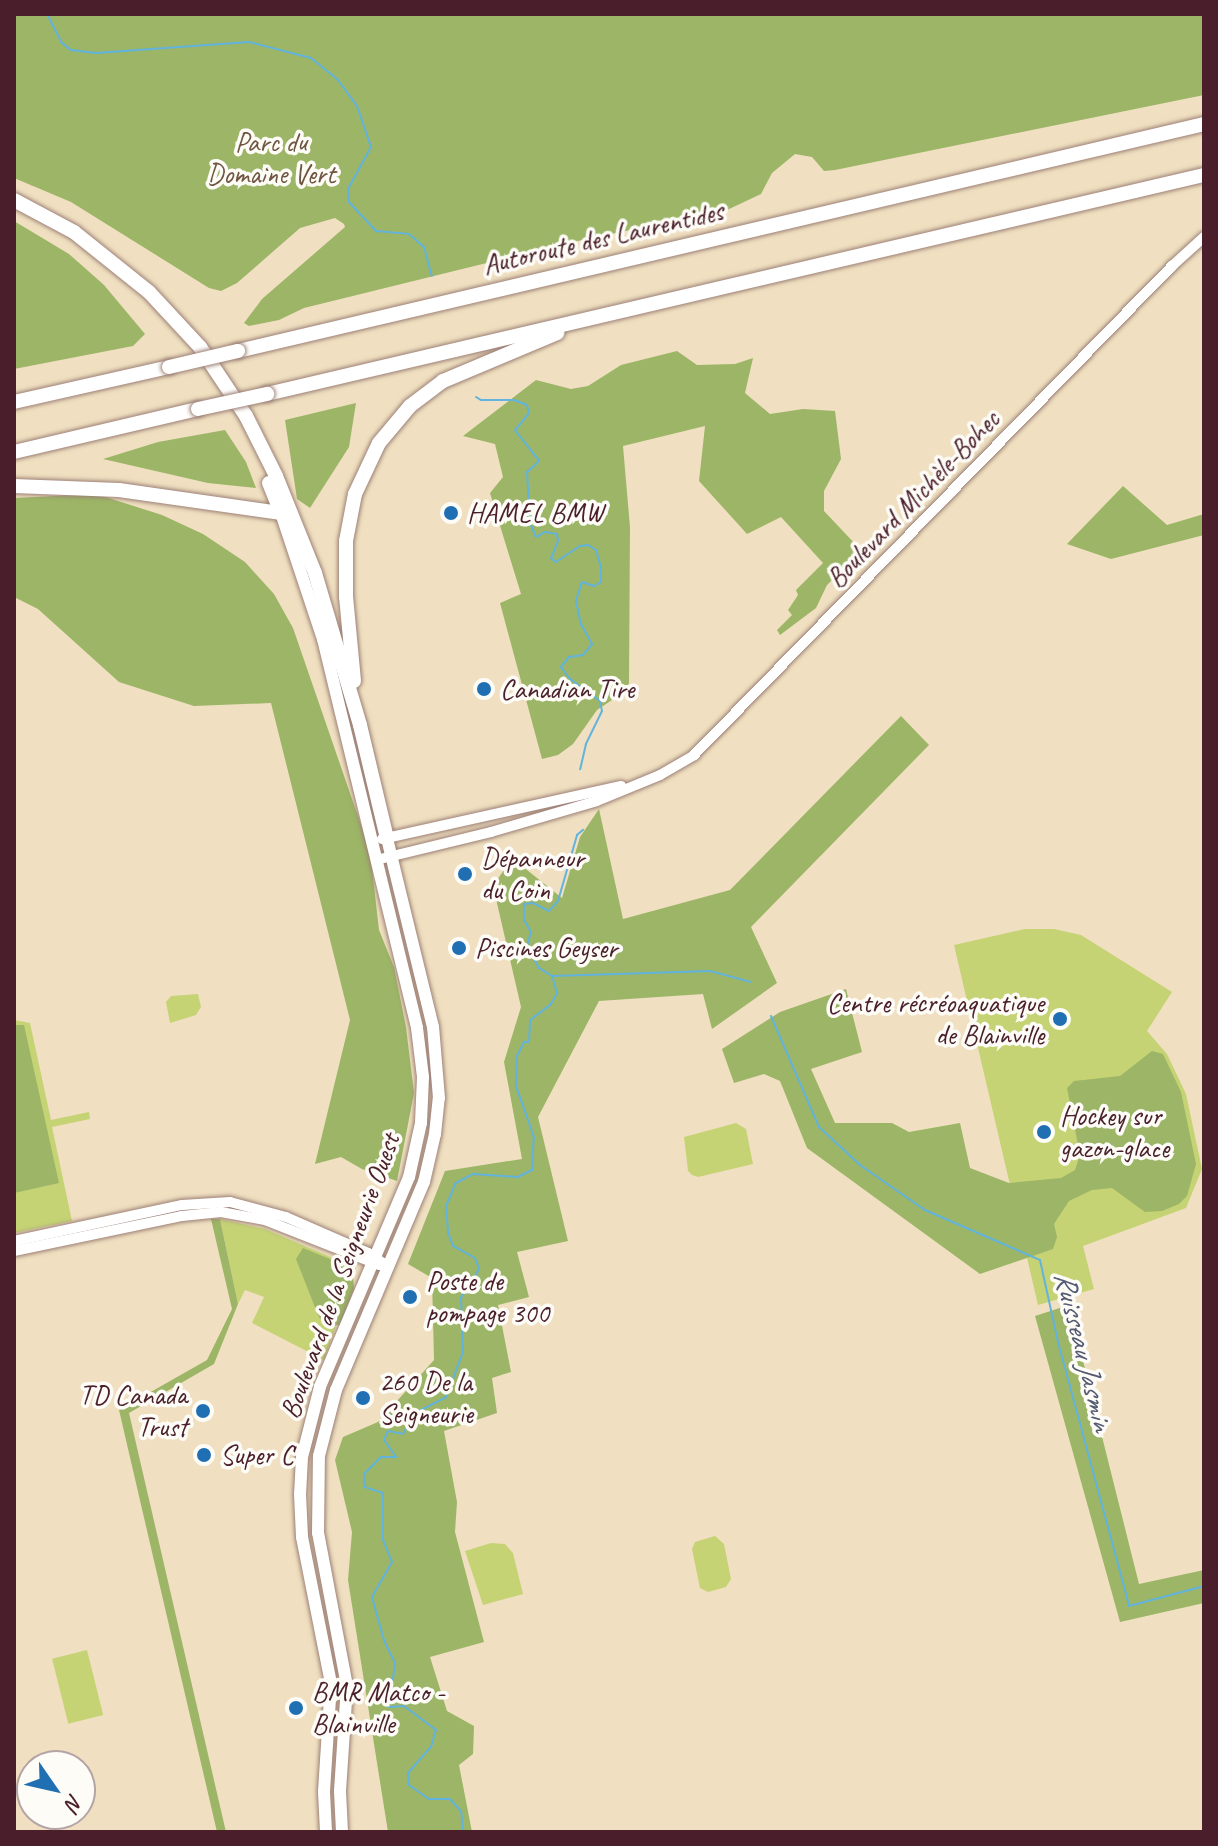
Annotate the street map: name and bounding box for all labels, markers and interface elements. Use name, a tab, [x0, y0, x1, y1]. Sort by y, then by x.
park label: Parc du Domaine Vert	[207, 125, 335, 191]
street label: Autoroute des Laurentides	[480, 194, 726, 282]
street label: Boulevard Michèle-Bohec	[819, 403, 1007, 595]
place label: HAMEL BMW	[467, 496, 604, 530]
marker: HAMEL BMW	[442, 504, 460, 522]
place label: Canadian Tire	[500, 672, 634, 706]
marker: Canadian Tire	[475, 680, 493, 698]
place label: Dépanneur du Coin	[481, 841, 584, 907]
marker: Dépanneur du Coin	[456, 865, 474, 883]
place label: Piscines Geyser	[475, 931, 617, 965]
marker: Piscines Geyser	[450, 939, 468, 957]
place label: Centre récréoaquatique de Blainville	[827, 986, 1044, 1052]
marker: Centre récréoaquatique de Blainville	[1051, 1010, 1069, 1028]
place label: Hockey sur gazon-glace	[1060, 1099, 1169, 1165]
marker: Hockey sur gazon-glace	[1035, 1123, 1053, 1141]
street label: Boulevard de la Seigneurie Ouest	[273, 1129, 407, 1423]
place label: Poste de pompage 300	[426, 1264, 549, 1330]
water label: Ruisseau Jasmin	[1047, 1267, 1121, 1435]
marker: Poste de pompage 300	[401, 1288, 419, 1306]
place label: 260 De la Seigneurie	[379, 1365, 473, 1431]
place label: TD Canada Trust	[79, 1378, 187, 1444]
marker: 260 De la Seigneurie	[354, 1389, 372, 1407]
marker: TD Canada Trust	[194, 1402, 212, 1420]
place label: Super C	[220, 1438, 293, 1472]
marker: Super C	[195, 1446, 213, 1464]
place label: BMR Matco - Blainville	[312, 1675, 445, 1741]
marker: BMR Matco - Blainville	[287, 1699, 305, 1717]
north arrow	[16, 1750, 96, 1830]
text: N	[59, 1789, 90, 1816]

